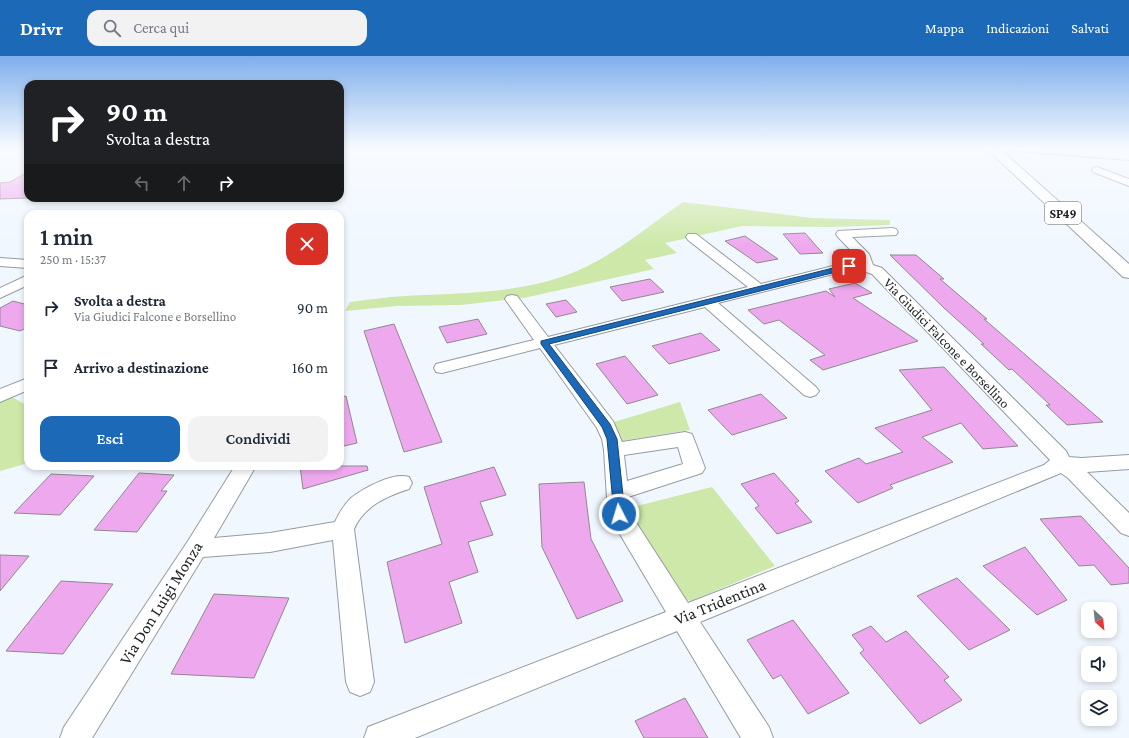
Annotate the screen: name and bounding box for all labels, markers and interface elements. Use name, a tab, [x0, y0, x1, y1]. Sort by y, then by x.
search box	[87, 10, 367, 46]
icon: search	[101, 17, 123, 39]
text: Drivr	[20, 18, 63, 39]
text: Cerca qui	[133, 20, 189, 36]
text: Mappa	[925, 20, 964, 36]
text: Indicazioni	[986, 20, 1049, 36]
text: Salvati	[1071, 20, 1109, 36]
icon: right	[40, 96, 92, 148]
text: 90 m	[106, 96, 167, 127]
text: Svolta a destra	[106, 129, 210, 149]
icon: left	[131, 172, 153, 194]
icon: ahead	[173, 172, 195, 194]
icon: right	[215, 172, 237, 194]
road number: SP49	[1045, 202, 1081, 224]
text: 1 min	[40, 223, 93, 250]
button: close	[286, 223, 328, 265]
pin	[832, 249, 866, 283]
text: 250 m · 15:37	[40, 252, 106, 267]
icon: arrive	[838, 255, 860, 277]
street label: Via Giudici Falcone e Borsellino	[881, 275, 1013, 411]
text: Svolta a destra	[74, 293, 166, 309]
icon: right	[40, 297, 62, 319]
text: 90 m	[297, 300, 328, 316]
text: Via Giudici Falcone e Borsellino	[74, 309, 236, 324]
icon: arrive	[40, 357, 62, 379]
text: Arrivo a destinazione	[74, 360, 209, 376]
text: 160 m	[292, 360, 328, 376]
button: Esci	[40, 416, 180, 462]
button: Condividi	[188, 416, 328, 462]
position arrow	[598, 493, 640, 535]
street label: Via Don Luigi Monza	[115, 538, 207, 668]
street label: Via Tridentina	[671, 575, 769, 629]
north arrow	[1081, 602, 1117, 638]
map controls	[1081, 602, 1117, 726]
button: sound	[1081, 646, 1117, 682]
button: layers	[1081, 690, 1117, 726]

